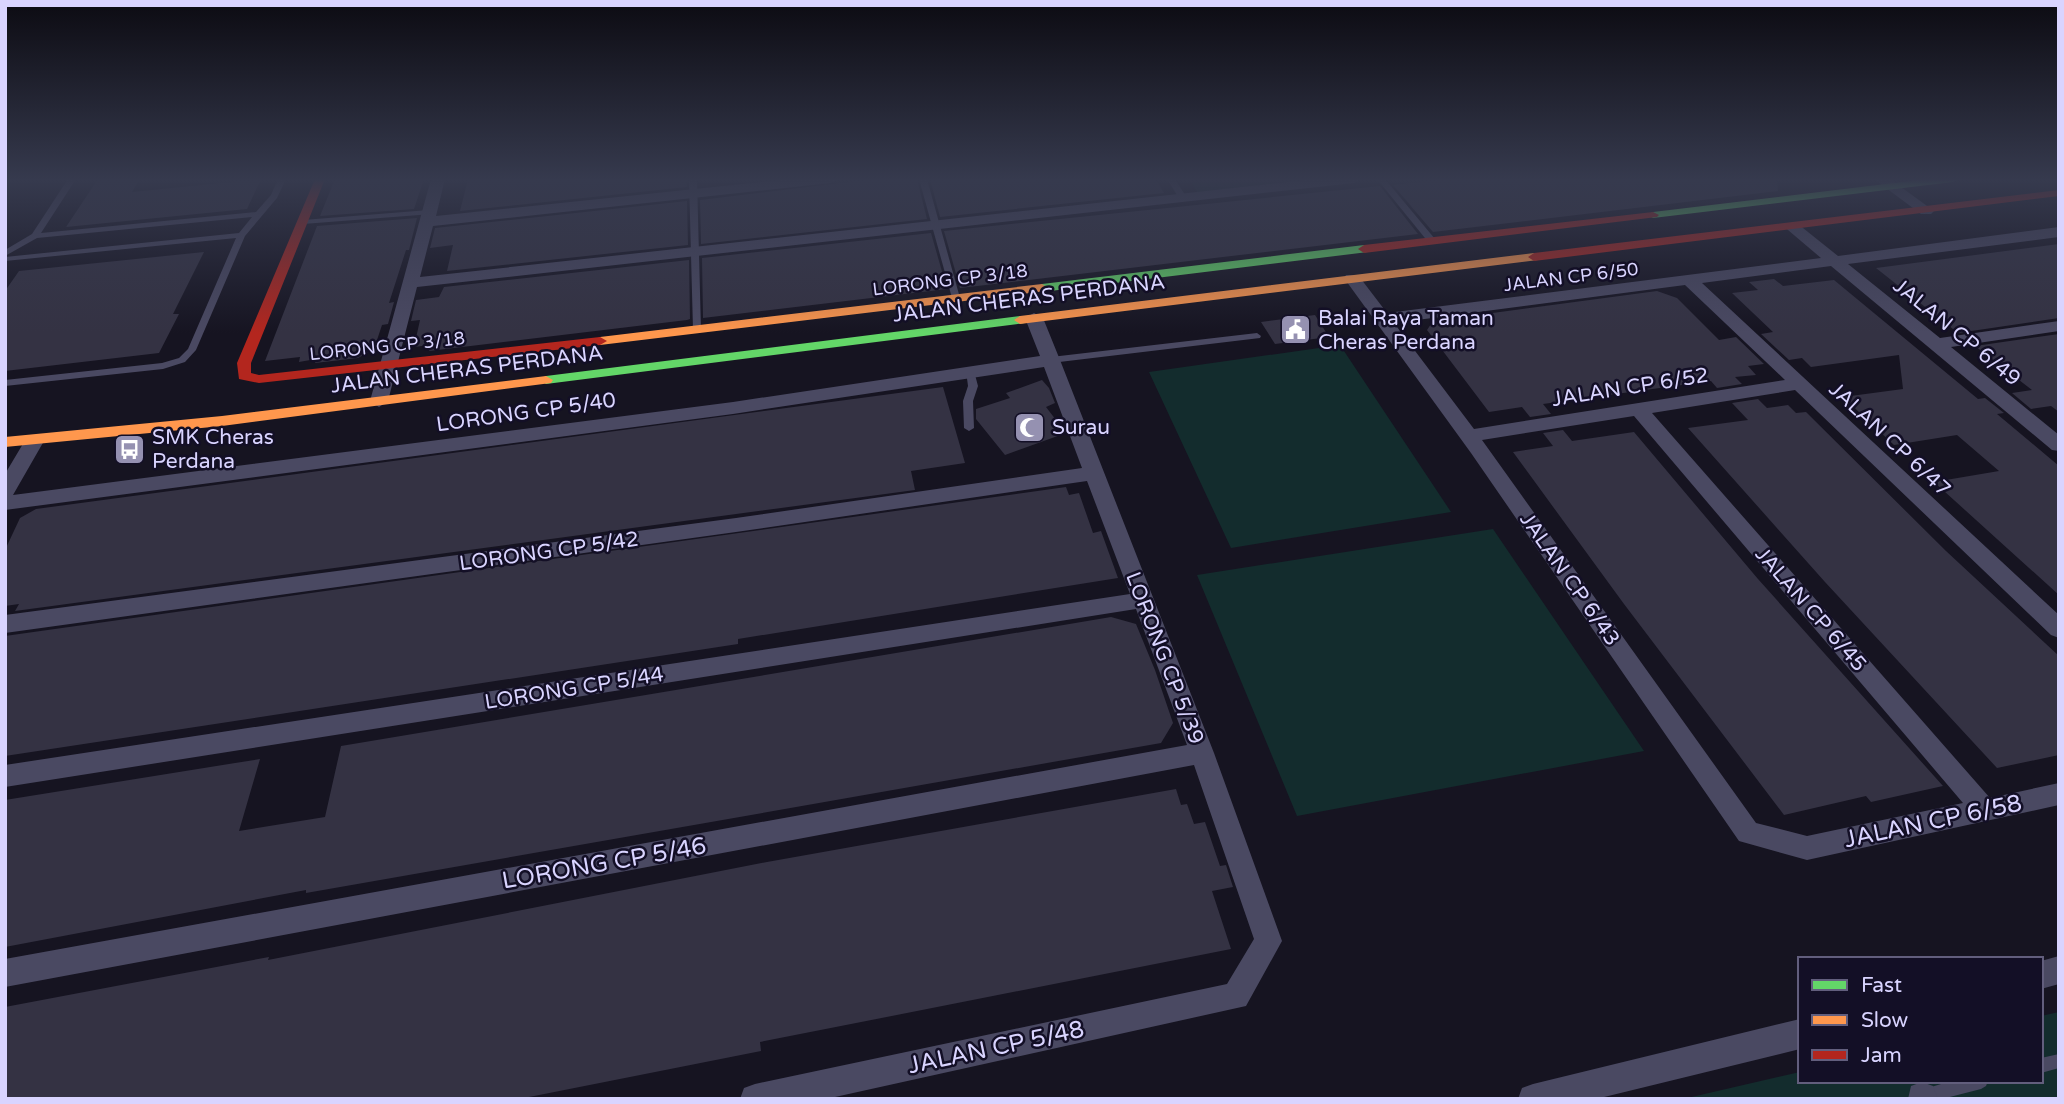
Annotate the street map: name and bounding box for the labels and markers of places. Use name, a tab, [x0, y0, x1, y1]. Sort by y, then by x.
place label: Balai Raya Taman Cheras Perdana	[1318, 306, 1494, 355]
public building icon: Balai Raya Taman Cheras Perdana	[1278, 313, 1312, 347]
mosque icon: Surau	[1012, 410, 1046, 444]
place label: Surau	[1052, 415, 1110, 440]
place label: SMK Cheras Perdana	[152, 425, 274, 474]
bus stop icon: SMK Cheras Perdana	[112, 432, 146, 466]

